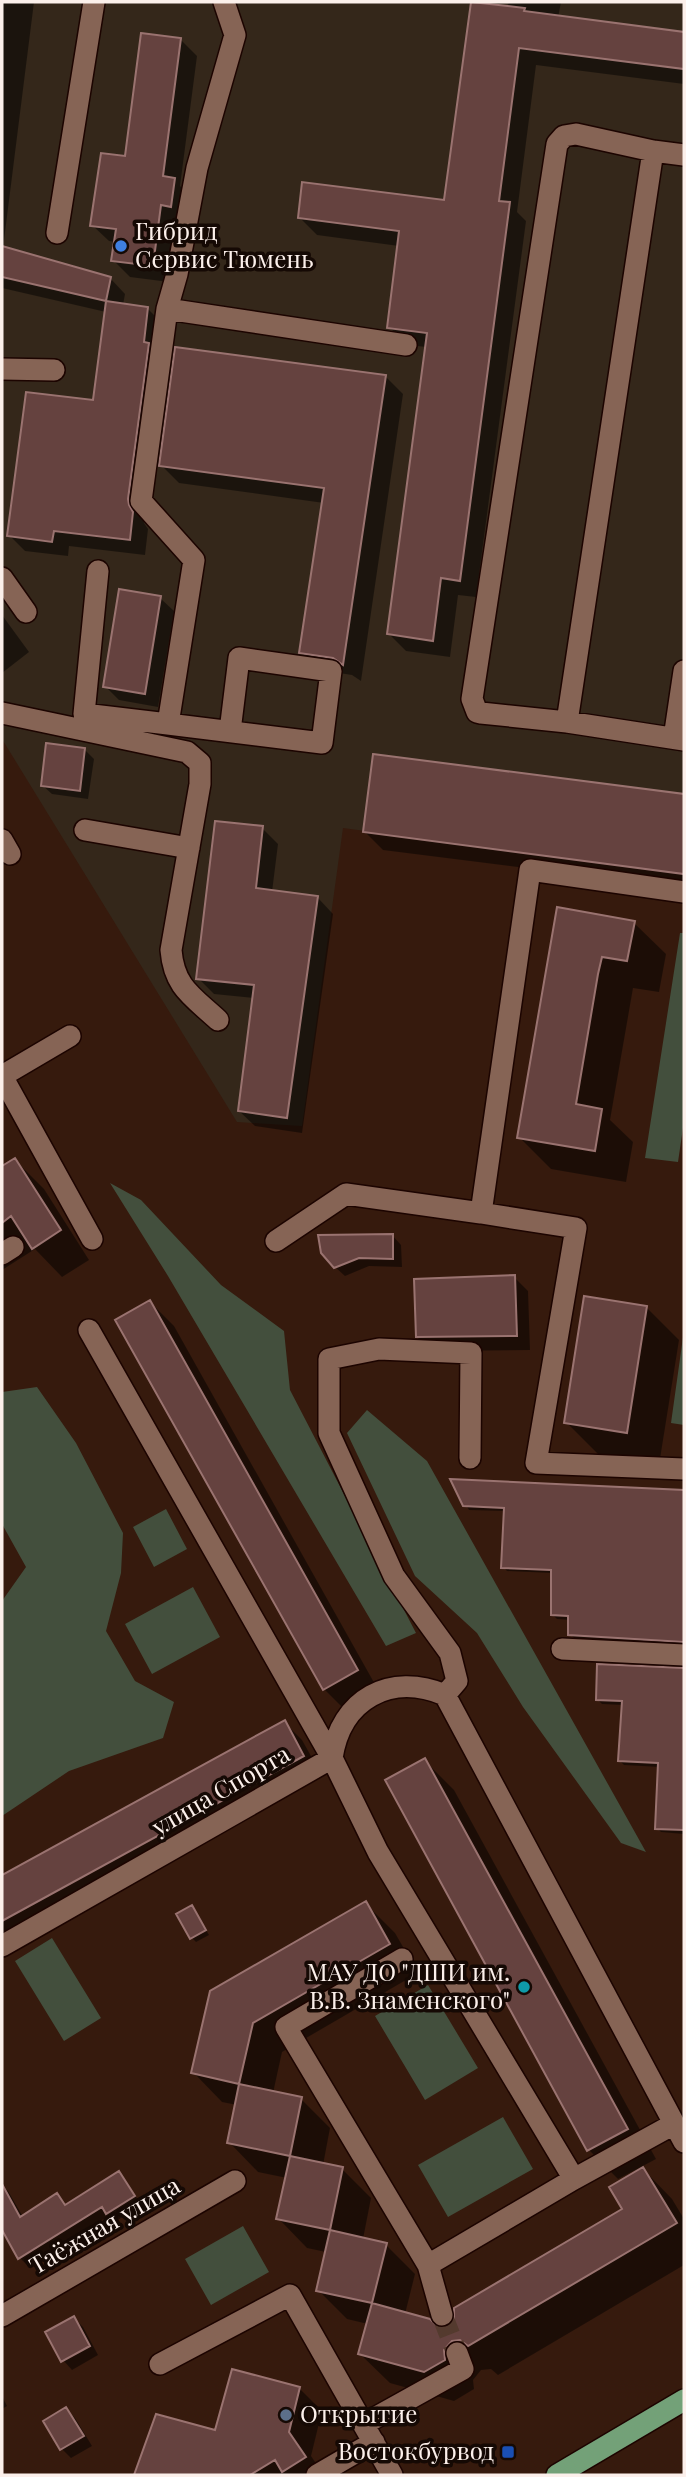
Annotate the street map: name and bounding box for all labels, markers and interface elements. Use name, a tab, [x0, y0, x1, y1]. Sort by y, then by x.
place label: Гибрид Сервис Тюмень	[135, 214, 313, 274]
marker: Гибрид Сервис Тюмень	[113, 238, 129, 254]
street label: улица Спорта	[144, 1737, 295, 1842]
place label: МАУ ДО "ДШИ им. В.В. Знаменского"	[307, 1955, 510, 2015]
marker: МАУ ДО "ДШИ им. В.В. Знаменского"	[516, 1979, 532, 1995]
street label: Таёжная улица	[23, 2168, 185, 2280]
place label: Открытие	[300, 2397, 417, 2429]
marker: Открытие	[278, 2407, 294, 2423]
place label: Востокбурвод	[338, 2434, 494, 2466]
marker: Востокбурвод	[500, 2444, 516, 2460]

